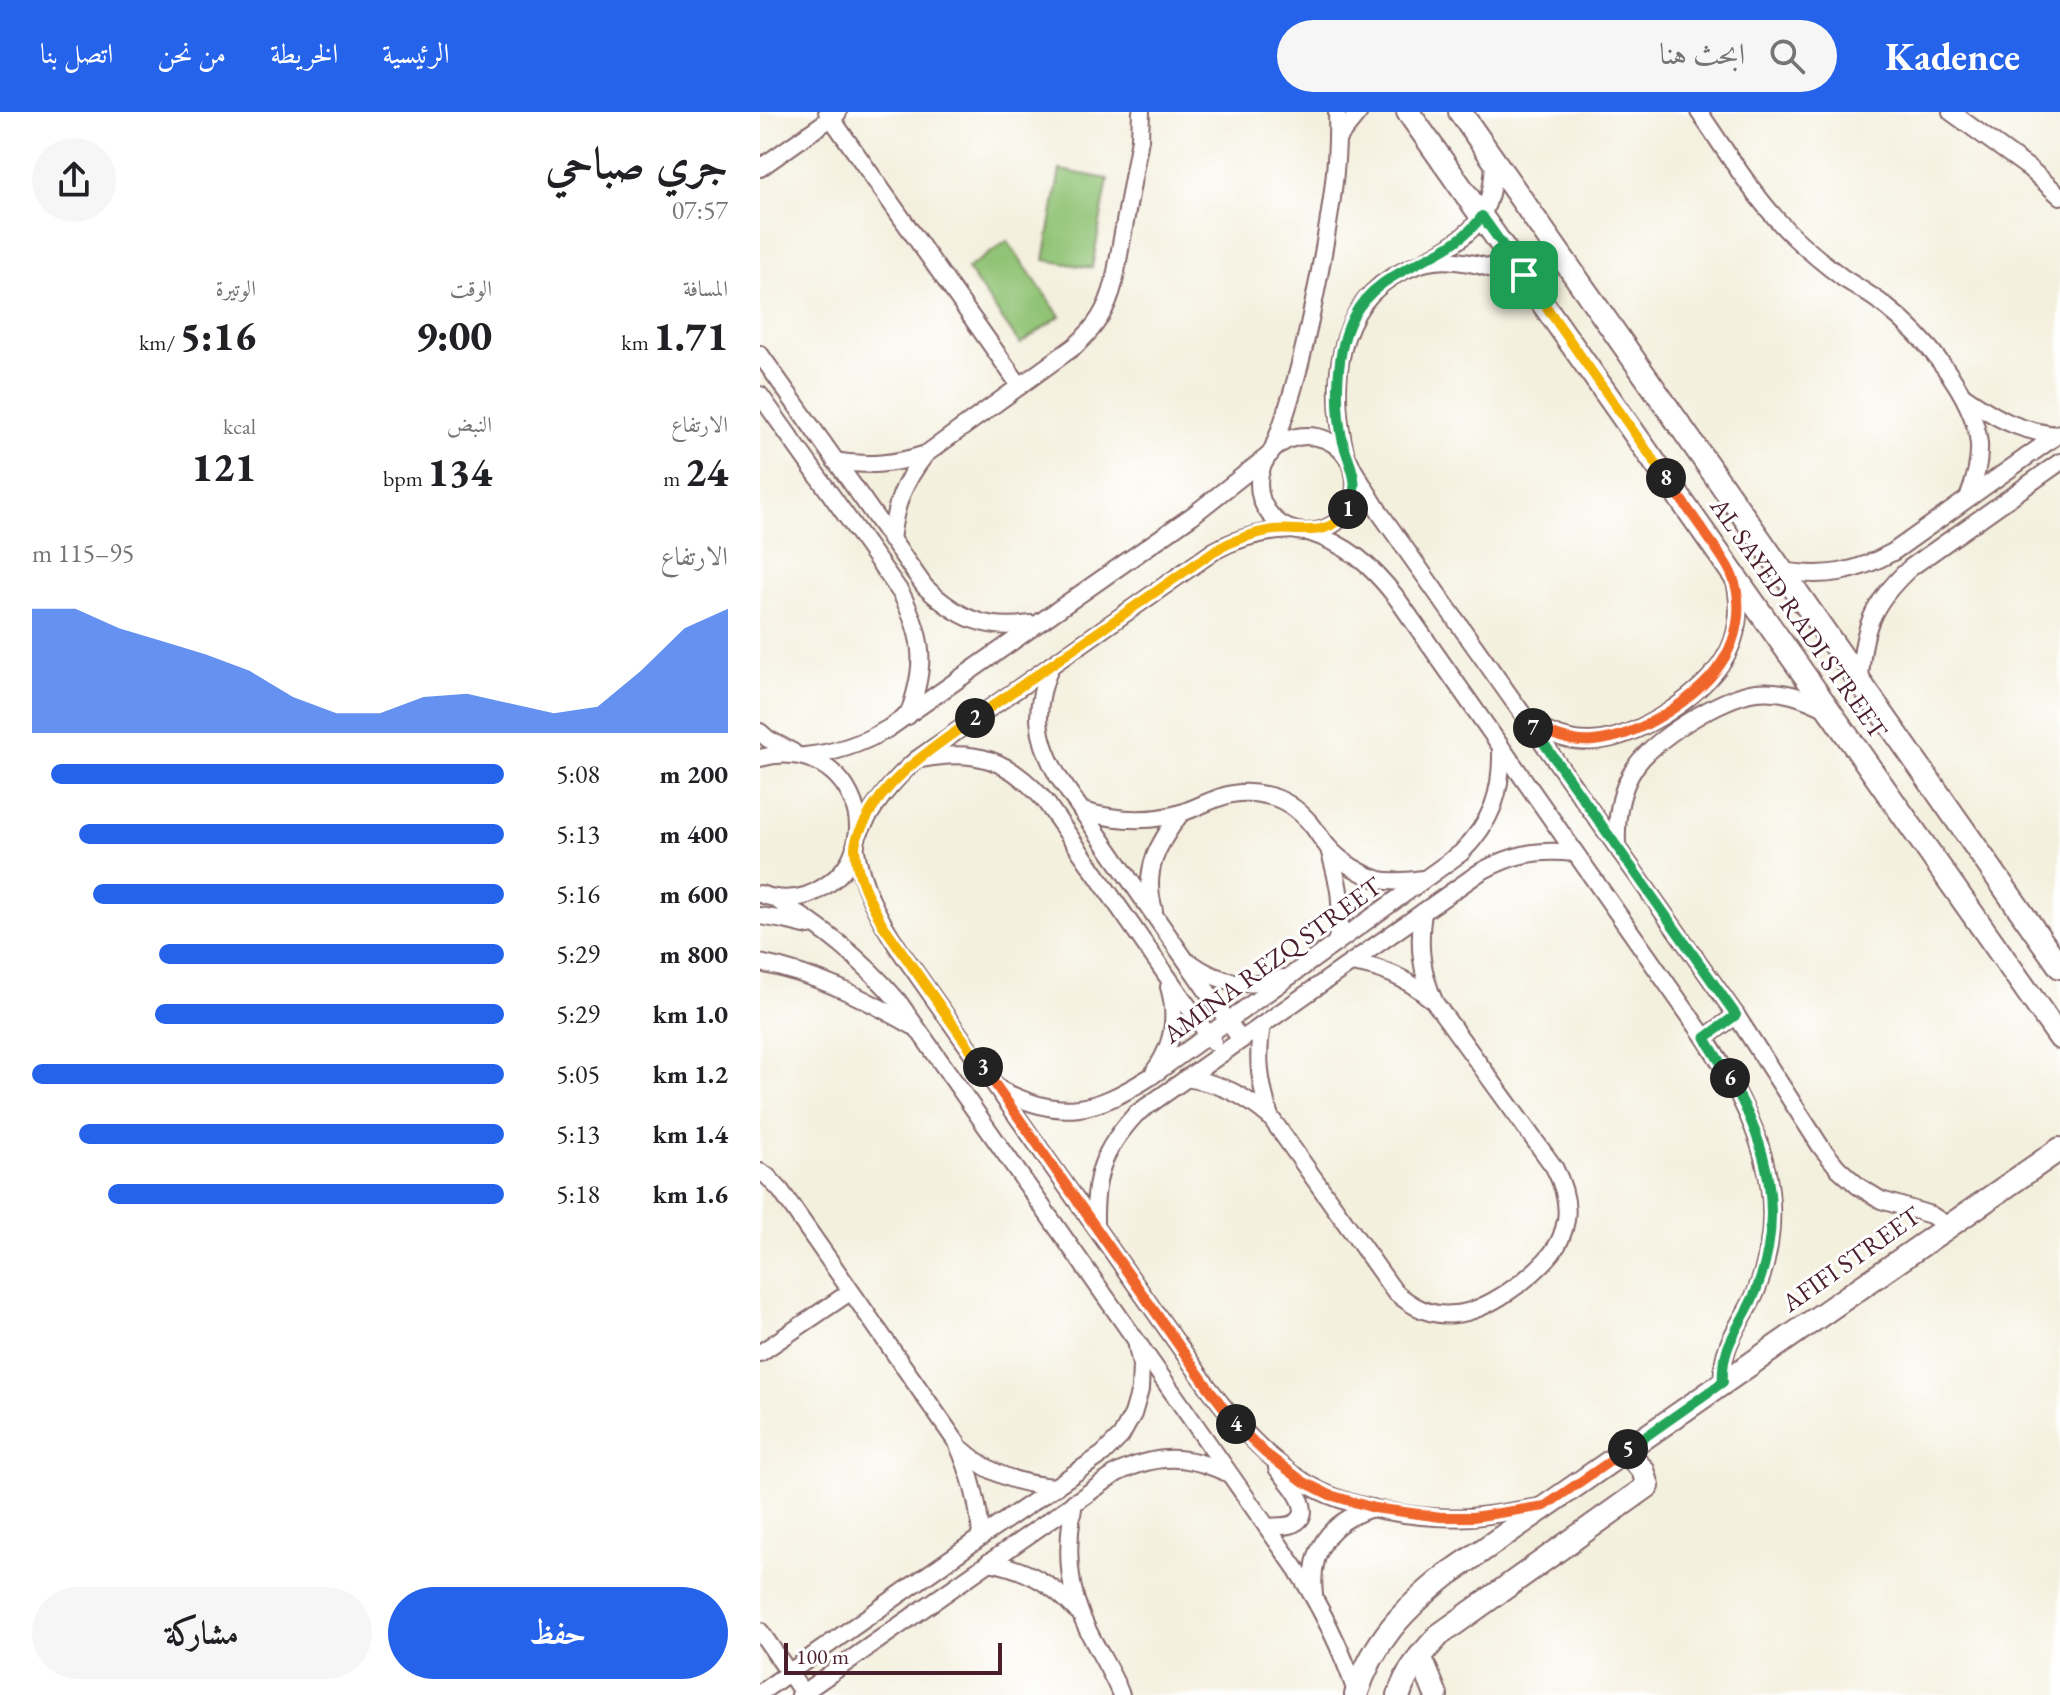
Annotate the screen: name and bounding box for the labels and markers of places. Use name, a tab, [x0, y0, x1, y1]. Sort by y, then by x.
pin	[1490, 241, 1558, 309]
pin: 8	[1646, 458, 1686, 498]
pin: 1	[1328, 489, 1368, 529]
pin: 2	[955, 698, 995, 738]
pin: 7	[1513, 708, 1553, 748]
pin: 3	[963, 1047, 1003, 1087]
pin: 6	[1710, 1058, 1750, 1098]
pin: 4	[1216, 1404, 1256, 1444]
pin: 5	[1608, 1429, 1648, 1469]

